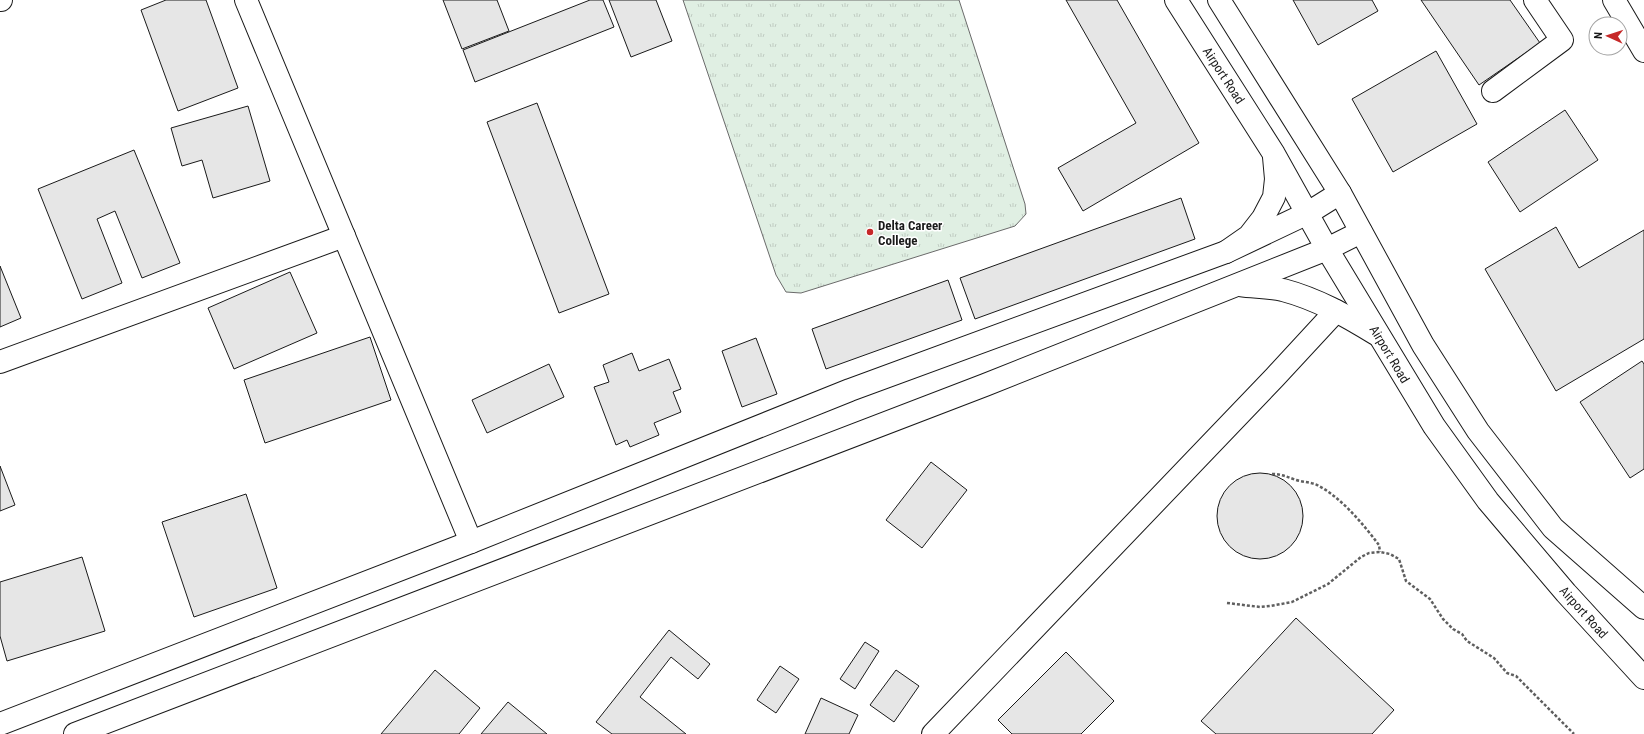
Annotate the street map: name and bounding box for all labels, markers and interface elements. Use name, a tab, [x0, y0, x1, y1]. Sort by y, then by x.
north arrow	[1588, 16, 1628, 56]
text: N	[1592, 32, 1605, 39]
street label: Airport Road	[1200, 44, 1247, 106]
place label: Delta Career College	[878, 218, 943, 248]
marker: Delta Career College	[865, 227, 875, 237]
street label: Airport Road	[1367, 323, 1413, 386]
street label: Airport Road	[1556, 583, 1611, 641]

